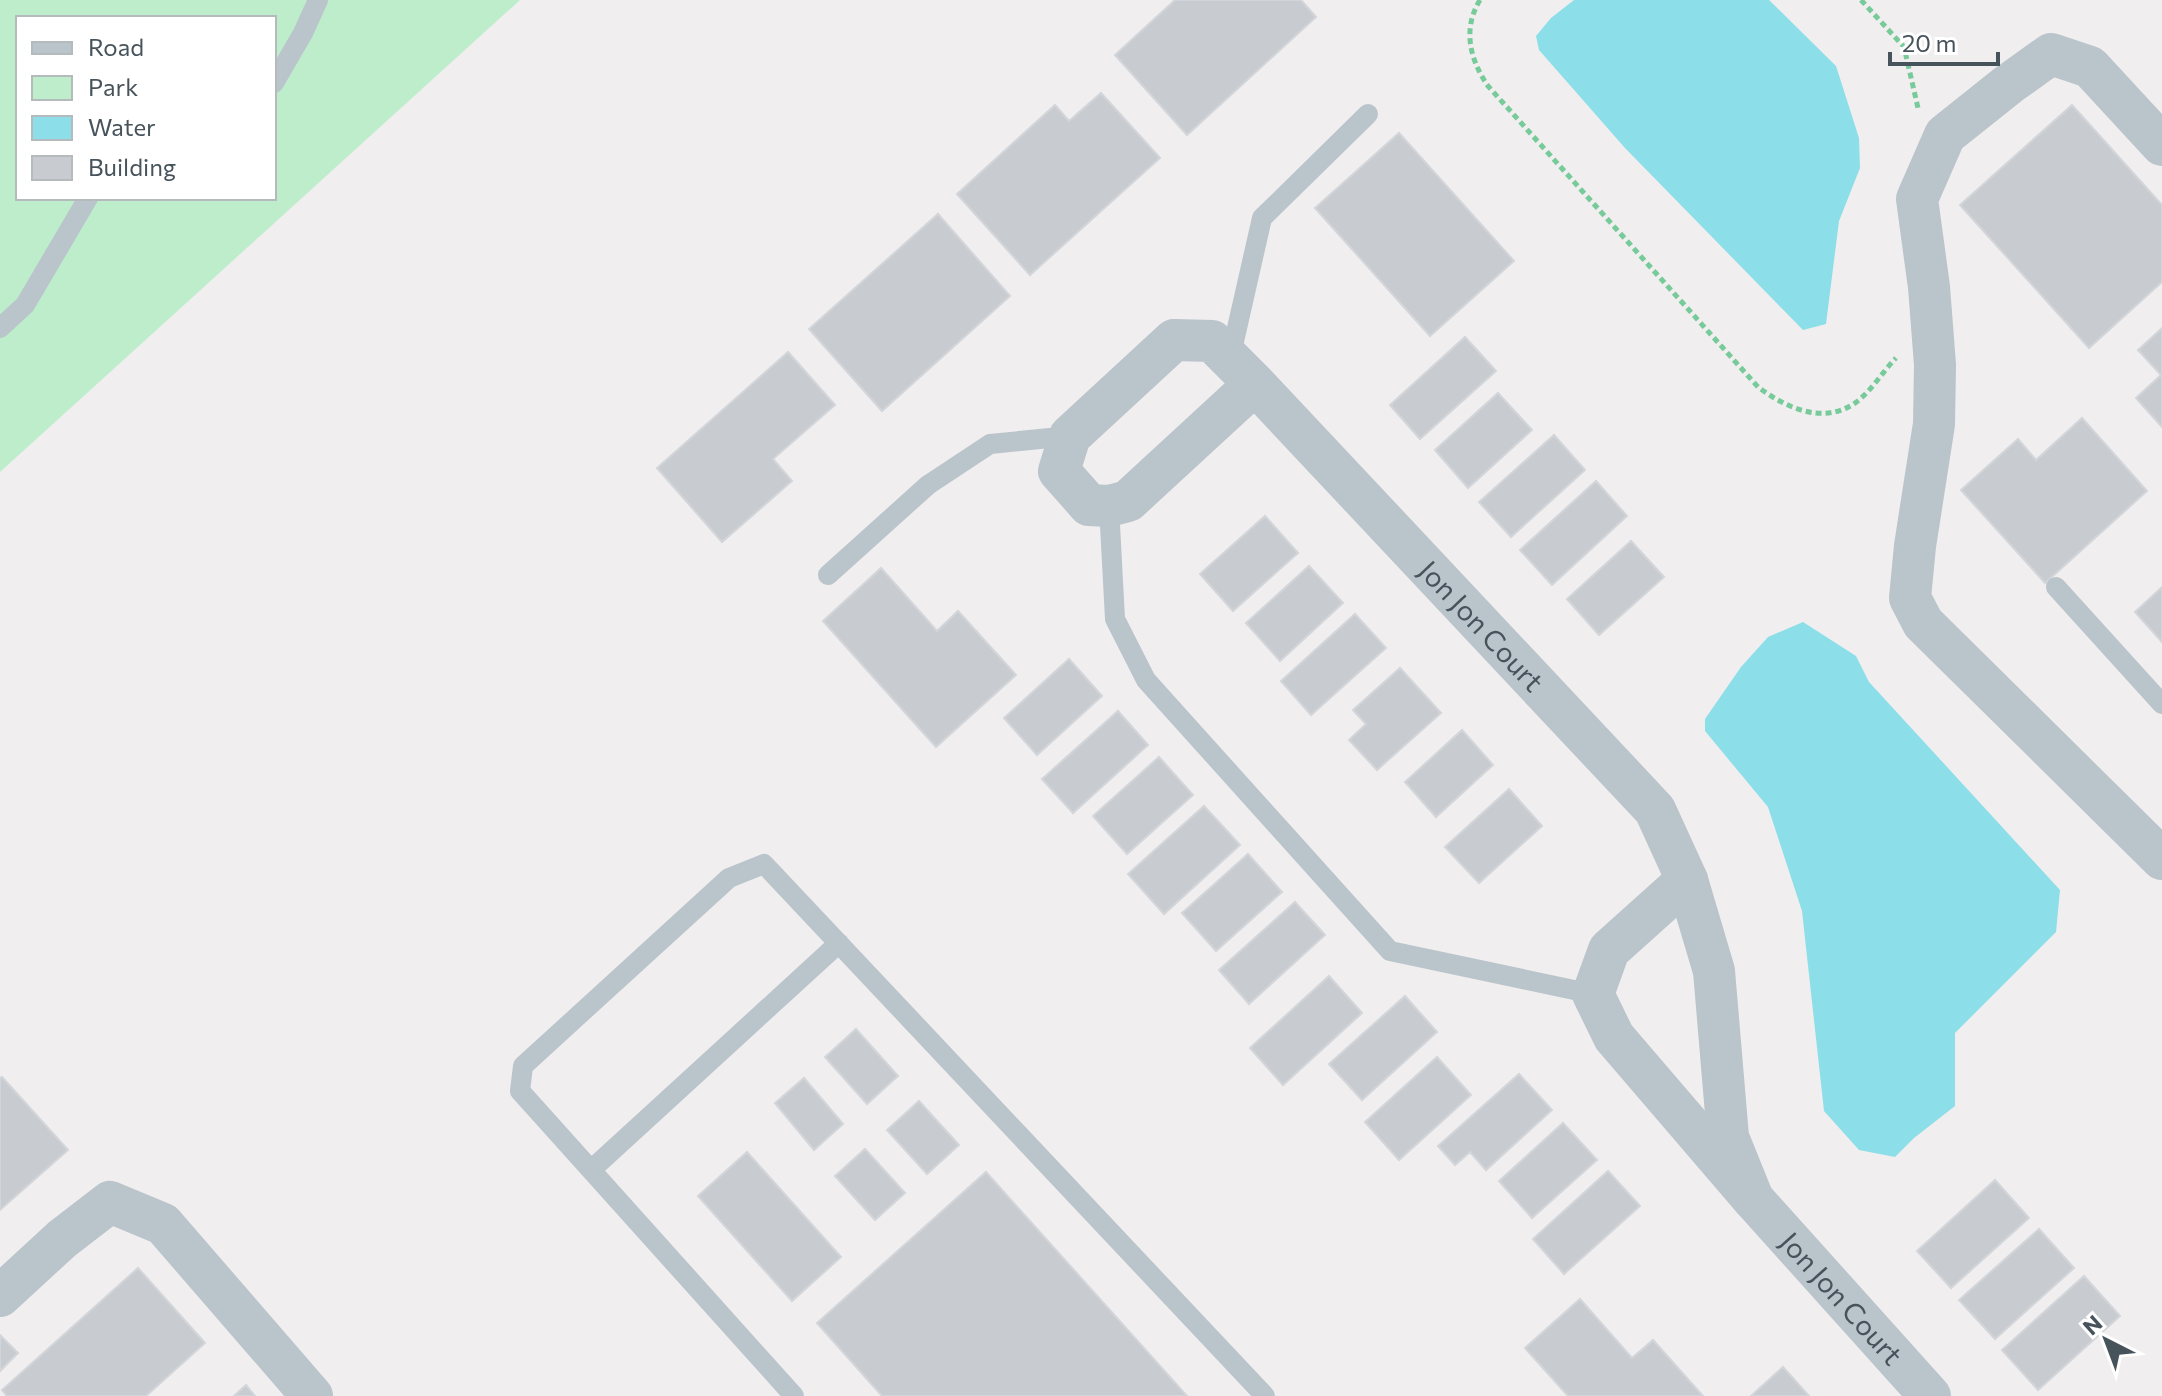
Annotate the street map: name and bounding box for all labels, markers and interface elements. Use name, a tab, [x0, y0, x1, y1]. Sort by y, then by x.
legend	[16, 16, 276, 200]
scale bar	[1890, 16, 1998, 66]
text: 20 m	[1902, 28, 1956, 57]
text: Road	[88, 32, 144, 61]
text: Park	[88, 72, 138, 101]
text: Water	[88, 112, 156, 141]
text: Building	[88, 152, 176, 181]
street label: Jon Jon Court	[1412, 553, 1551, 698]
street label: Jon Jon Court	[1774, 1225, 1910, 1371]
north arrow	[2066, 1300, 2146, 1380]
text: N	[2077, 1309, 2107, 1340]

